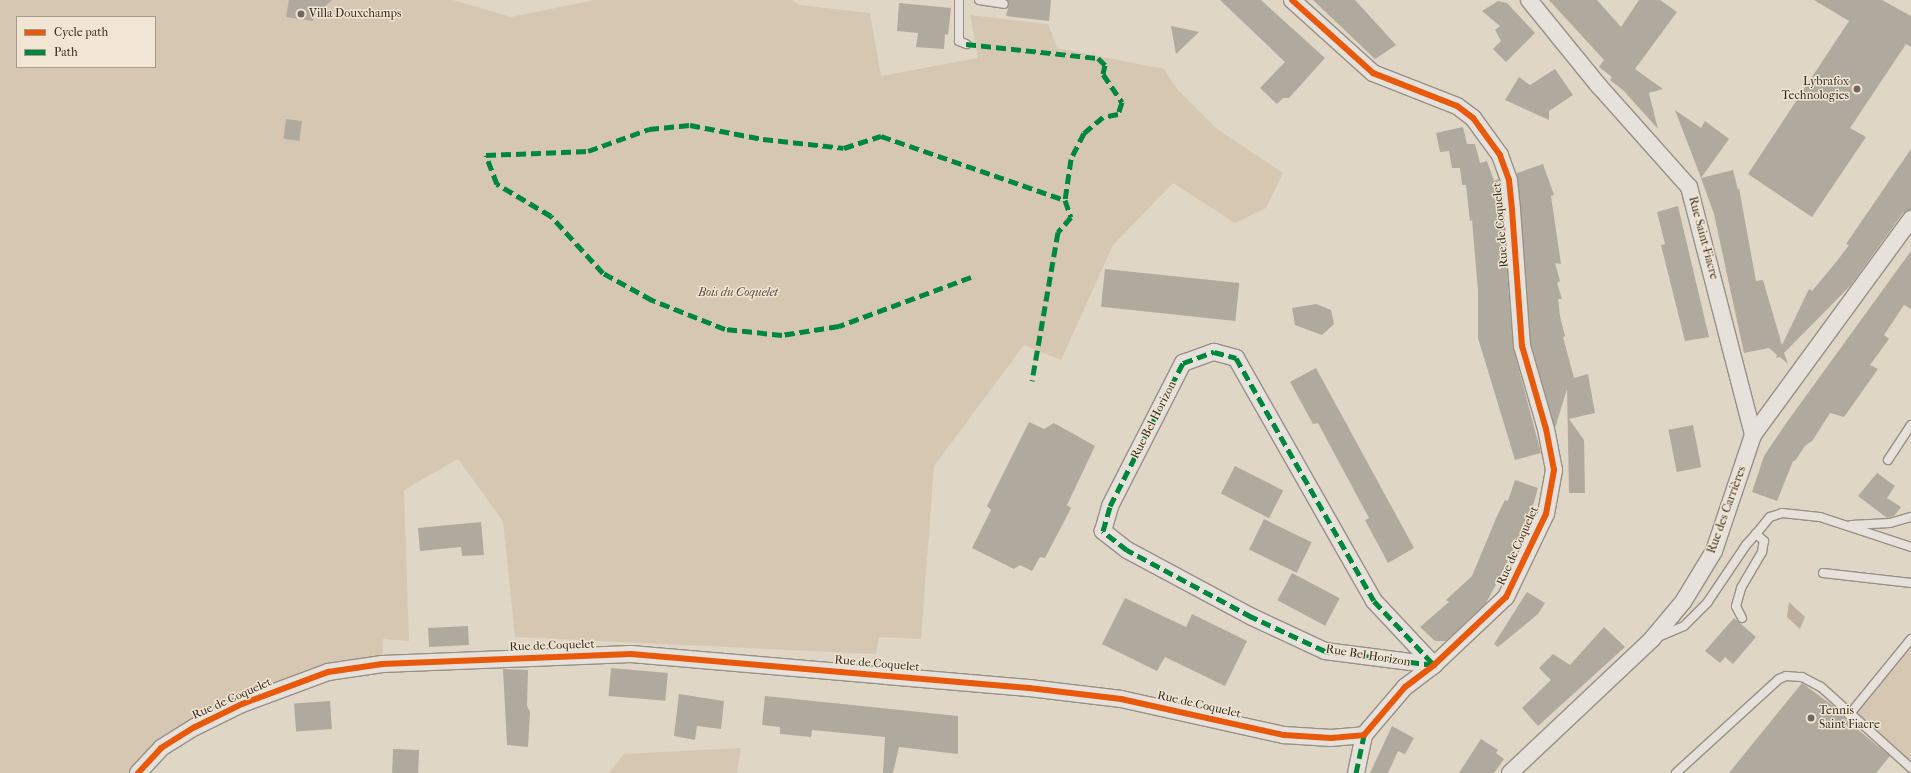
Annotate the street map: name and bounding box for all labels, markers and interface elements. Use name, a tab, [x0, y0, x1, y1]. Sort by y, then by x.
place label: Villa Douxchamps	[309, 7, 402, 21]
marker: Villa Douxchamps	[296, 9, 306, 19]
legend	[16, 16, 156, 68]
text: Cycle path	[54, 25, 108, 39]
text: Path	[54, 45, 78, 59]
place label: Lybrafox Technologies	[1781, 75, 1849, 103]
marker: Lybrafox Technologies	[1852, 84, 1862, 94]
street label: Rue de Coquelet	[1490, 182, 1512, 268]
street label: Rue Saint-Fiacre	[1685, 195, 1721, 281]
park label: Bois du Coquelet	[698, 286, 778, 300]
street label: Rue Bel Horizon	[1128, 379, 1180, 461]
street label: Rue des Carrières	[1705, 464, 1749, 556]
street label: Rue de Coquelet	[1494, 504, 1542, 588]
street label: Rue de Coquelet	[509, 637, 595, 655]
street label: Rue Bel Horizon	[1325, 642, 1411, 670]
street label: Rue de Coquelet	[834, 653, 920, 675]
street label: Rue de Coquelet	[190, 675, 274, 723]
street label: Rue de Coquelet	[1156, 688, 1242, 722]
place label: Tennis Saint Fiacre	[1819, 704, 1880, 732]
marker: Tennis Saint Fiacre	[1806, 713, 1816, 723]

